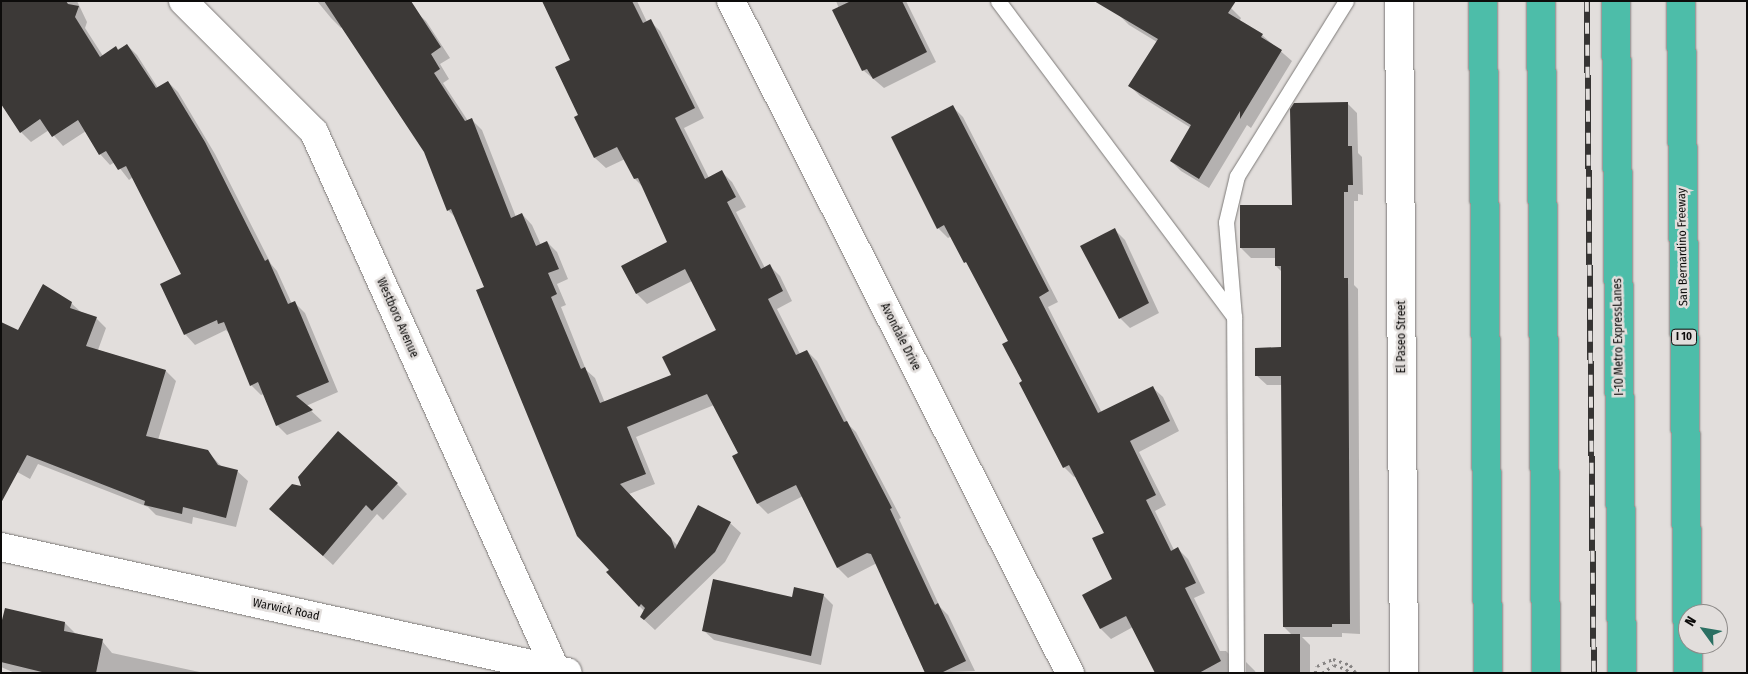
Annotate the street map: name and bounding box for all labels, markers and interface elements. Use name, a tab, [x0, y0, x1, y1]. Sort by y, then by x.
street label: San Bernardino Freeway	[1675, 188, 1691, 306]
street label: Westboro Avenue	[373, 276, 421, 360]
street label: I-10 Metro ExpressLanes	[1611, 278, 1627, 396]
street label: Avondale Drive	[877, 301, 923, 373]
street label: El Paseo Street	[1395, 301, 1409, 373]
road number: I 10	[1670, 328, 1698, 346]
street label: Warwick Road	[251, 596, 321, 624]
north arrow	[1678, 604, 1728, 654]
text: N	[1681, 613, 1700, 629]

